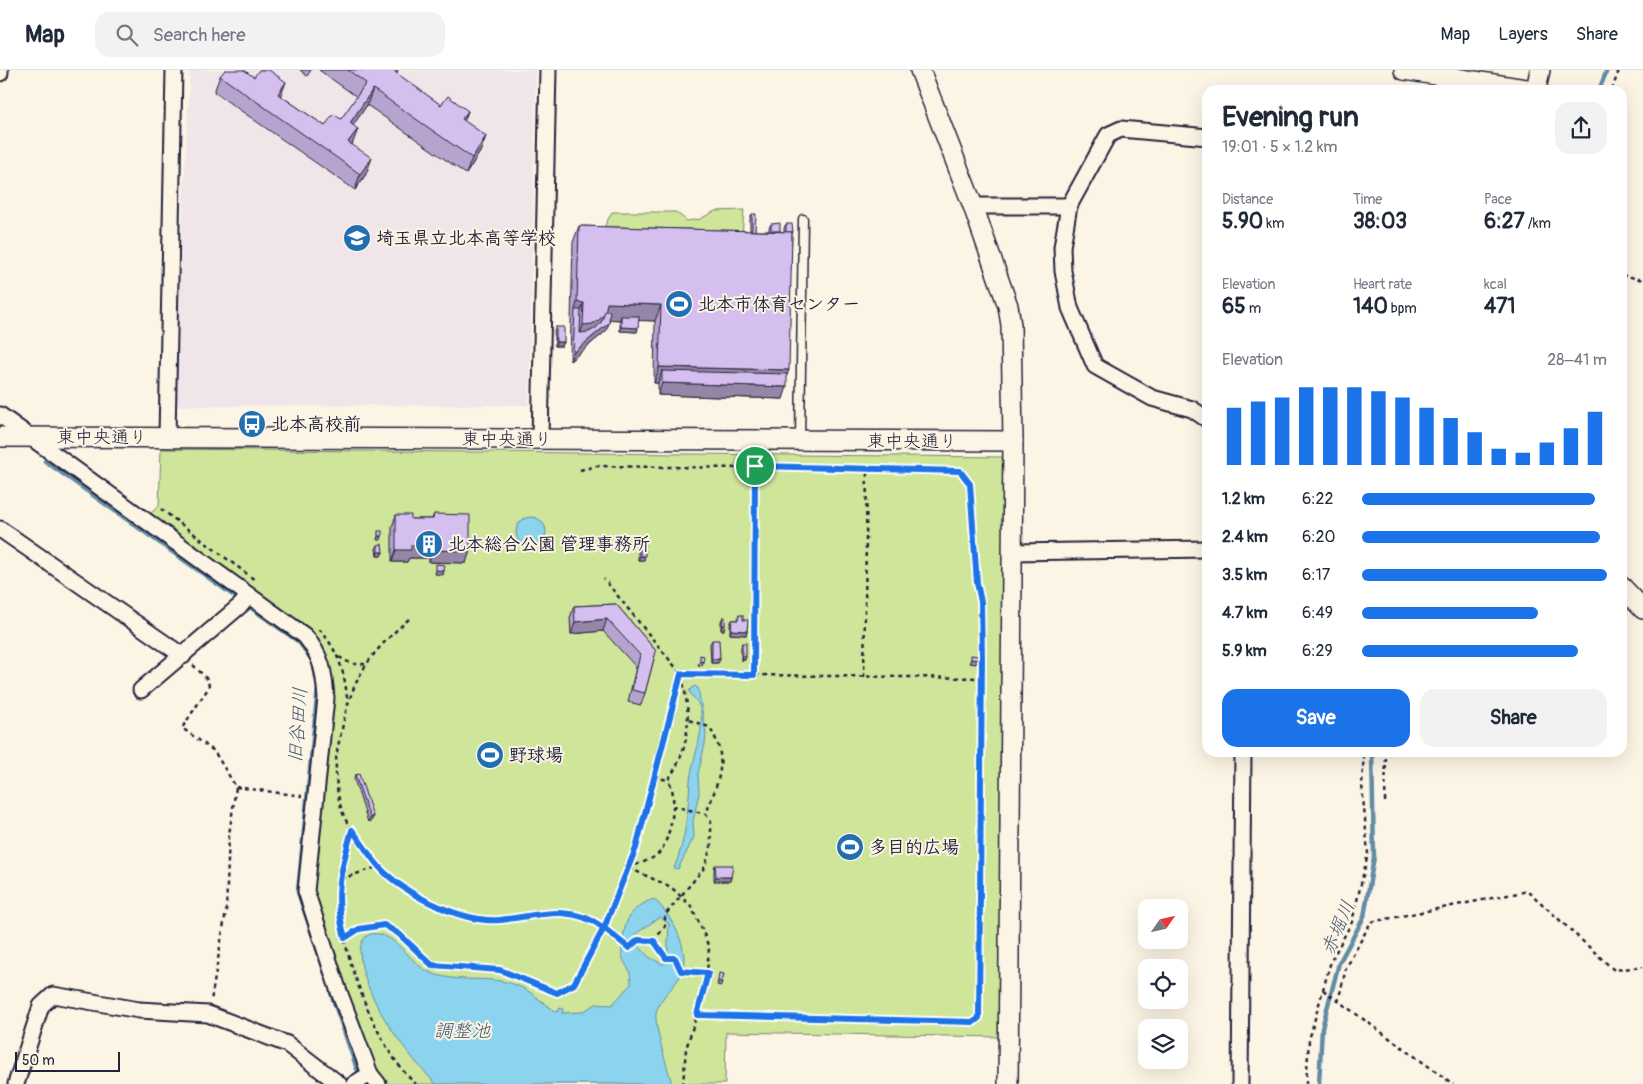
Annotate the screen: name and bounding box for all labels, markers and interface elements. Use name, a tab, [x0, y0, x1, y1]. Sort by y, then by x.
search box	[95, 12, 445, 57]
text: Map	[25, 20, 65, 49]
icon: search	[113, 21, 141, 49]
text: Search here	[153, 23, 246, 47]
text: Map	[1441, 23, 1470, 46]
text: Layers	[1498, 23, 1548, 46]
text: Share	[1576, 23, 1618, 46]
text: Evening run	[1222, 100, 1359, 135]
button: share	[1555, 102, 1607, 154]
text: 19:01 · 5 × 1.2 km	[1222, 137, 1338, 157]
text: Distance	[1222, 191, 1273, 208]
text: Time	[1353, 191, 1382, 208]
text: Pace	[1484, 191, 1512, 208]
text: 5.90	[1222, 208, 1263, 235]
text: 38:03	[1353, 208, 1407, 235]
text: 6:27	[1484, 208, 1525, 235]
text: km	[1263, 215, 1284, 232]
text: /km	[1525, 215, 1551, 232]
school or university icon: 埼玉県立北本高等学校	[342, 223, 372, 253]
place label: 埼玉県立北本高等学校	[376, 227, 556, 250]
text: Elevation	[1222, 276, 1275, 293]
text: Heart rate	[1353, 276, 1412, 293]
text: kcal	[1484, 276, 1507, 293]
sports icon: 北本市体育センター	[664, 289, 694, 319]
place label: 北本市体育センター	[698, 293, 860, 316]
text: 65	[1222, 293, 1246, 320]
text: 140	[1353, 293, 1388, 320]
text: 471	[1484, 293, 1516, 320]
text: m	[1246, 300, 1261, 317]
text: bpm	[1388, 300, 1417, 317]
text: Elevation	[1222, 350, 1283, 370]
text: 28–41 m	[1547, 350, 1607, 370]
bus stop icon: 北本高校前	[237, 409, 267, 439]
place label: 北本高校前	[271, 413, 361, 436]
street label: 東中央通り	[57, 426, 147, 449]
street label: 東中央通り	[462, 428, 552, 451]
street label: 東中央通り	[867, 430, 957, 453]
pin	[734, 445, 776, 487]
icon: arrive	[741, 452, 769, 480]
text: 1.2 km	[1222, 489, 1265, 509]
text: 6:22	[1302, 489, 1333, 509]
text: 2.4 km	[1222, 527, 1268, 547]
text: 6:20	[1302, 527, 1335, 547]
building icon: 北本総合公園 管理事務所	[414, 529, 444, 559]
place label: 北本総合公園 管理事務所	[448, 533, 650, 556]
text: 3.5 km	[1222, 565, 1267, 585]
text: 6:17	[1302, 565, 1330, 585]
text: 4.7 km	[1222, 603, 1268, 623]
text: 6:49	[1302, 603, 1333, 623]
text: 5.9 km	[1222, 641, 1267, 661]
text: 6:29	[1302, 641, 1333, 661]
water label: 旧谷田川	[283, 686, 313, 764]
button: Save	[1222, 689, 1410, 747]
button: Share	[1420, 689, 1607, 747]
sports icon: 野球場	[475, 740, 505, 770]
place label: 野球場	[509, 744, 563, 767]
sports icon: 多目的広場	[835, 832, 865, 862]
place label: 多目的広場	[869, 836, 959, 859]
water label: 赤堀川	[1316, 897, 1360, 959]
north arrow	[1138, 899, 1188, 949]
map controls	[1138, 899, 1188, 1069]
button: locate	[1138, 959, 1188, 1009]
water label: 調整池	[433, 1019, 491, 1043]
button: layers	[1138, 1019, 1188, 1069]
scale bar	[15, 1049, 120, 1072]
text: 50 m	[22, 1052, 55, 1069]

